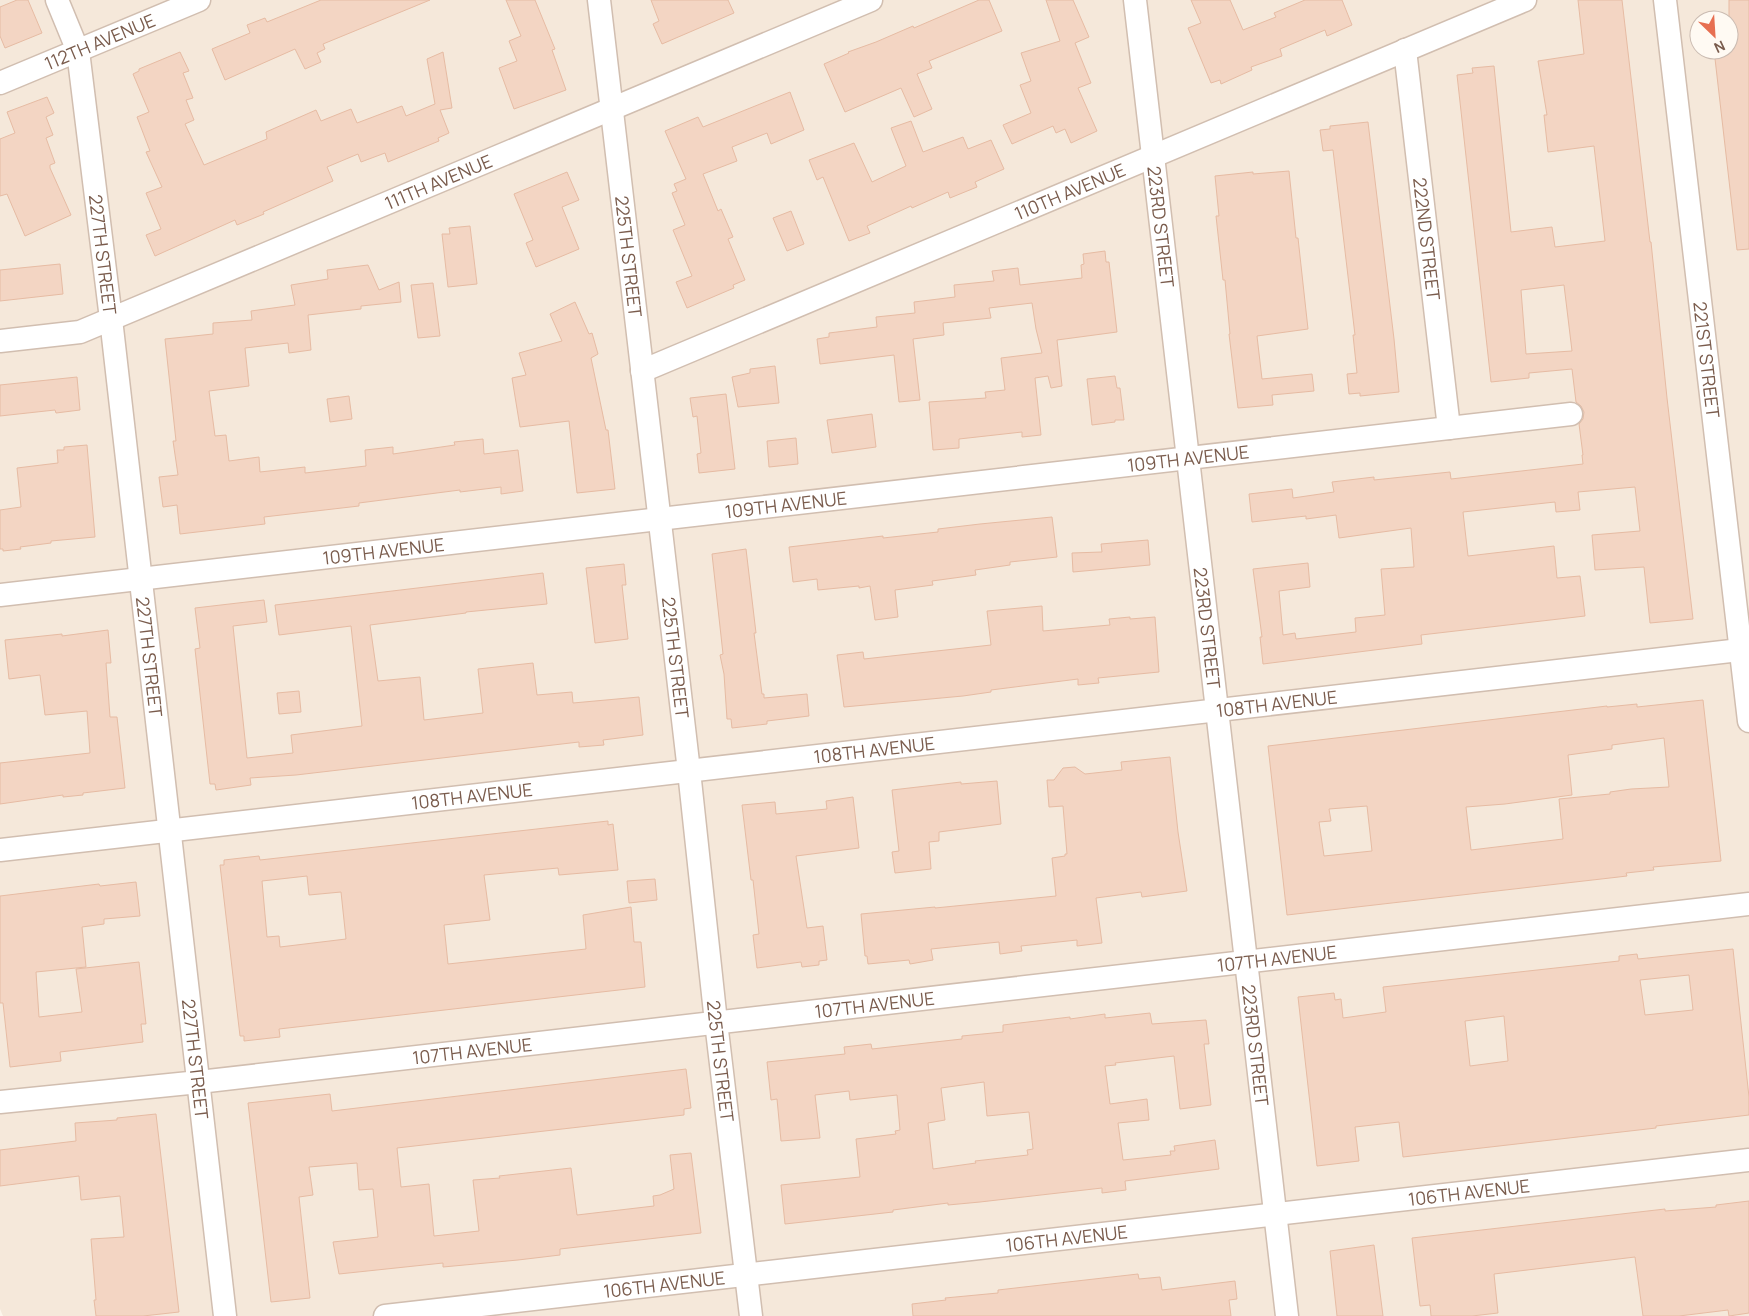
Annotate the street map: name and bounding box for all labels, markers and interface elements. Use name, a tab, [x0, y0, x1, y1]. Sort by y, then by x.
street label: 112TH AVENUE	[41, 8, 159, 75]
north arrow	[1689, 10, 1739, 60]
text: N	[1711, 36, 1728, 58]
street label: 111TH AVENUE	[381, 148, 496, 215]
street label: 110TH AVENUE	[1011, 157, 1129, 225]
street label: 223RD STREET	[1142, 164, 1180, 289]
street label: 222ND STREET	[1408, 176, 1446, 302]
street label: 227TH STREET	[84, 193, 122, 316]
street label: 225TH STREET	[610, 194, 648, 319]
street label: 221ST STREET	[1688, 300, 1726, 419]
street label: 109TH AVENUE	[1126, 439, 1250, 477]
street label: 109TH AVENUE	[724, 486, 848, 523]
street label: 109TH AVENUE	[321, 532, 446, 570]
street label: 223RD STREET	[1189, 566, 1226, 690]
street label: 227TH STREET	[131, 595, 168, 718]
street label: 225TH STREET	[657, 595, 695, 720]
street label: 108TH AVENUE	[1215, 684, 1338, 722]
street label: 108TH AVENUE	[812, 731, 936, 768]
street label: 108TH AVENUE	[410, 777, 534, 815]
street label: 107TH AVENUE	[1216, 939, 1338, 977]
street label: 223RD STREET	[1237, 983, 1275, 1107]
street label: 107TH AVENUE	[813, 986, 936, 1023]
street label: 227TH STREET	[177, 998, 214, 1121]
street label: 225TH STREET	[702, 999, 740, 1123]
street label: 107TH AVENUE	[411, 1032, 533, 1069]
street label: 106TH AVENUE	[1407, 1173, 1531, 1211]
street label: 106TH AVENUE	[1004, 1219, 1129, 1257]
street label: 106TH AVENUE	[602, 1265, 726, 1303]

